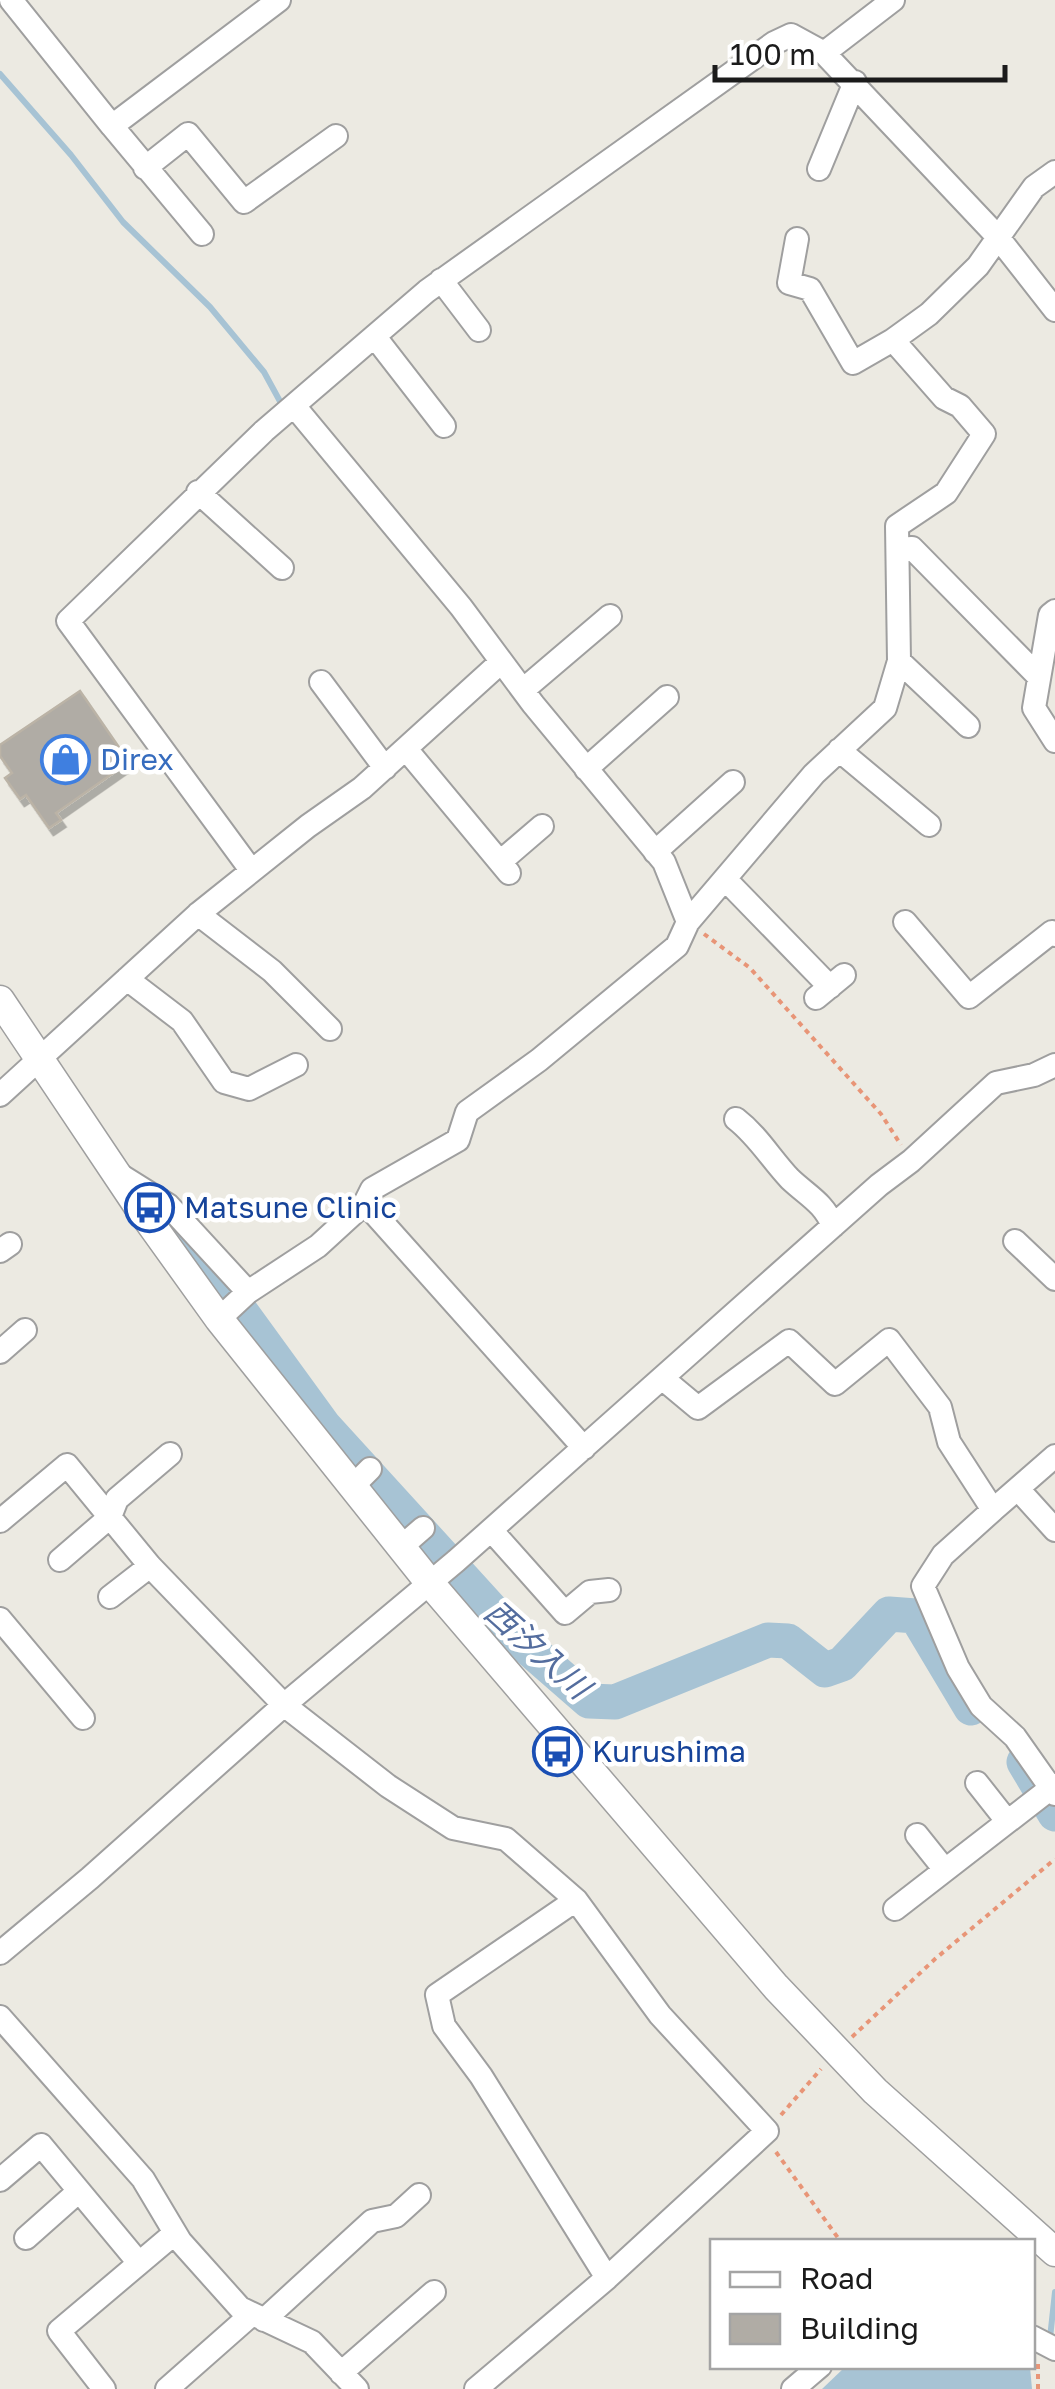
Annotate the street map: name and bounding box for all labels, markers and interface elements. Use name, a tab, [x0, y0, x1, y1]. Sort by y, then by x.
scale bar	[715, 20, 1005, 82]
text: 100 m	[730, 36, 816, 72]
shop icon: Direx	[39, 733, 91, 785]
place label: Direx	[100, 741, 174, 777]
bus stop icon: Matsune Clinic	[123, 1181, 175, 1233]
place label: Matsune Clinic	[184, 1189, 397, 1225]
water label: 西汐入川	[478, 1592, 600, 1708]
bus stop icon: Kurushima	[531, 1725, 583, 1777]
place label: Kurushima	[592, 1733, 746, 1769]
legend	[710, 2239, 1035, 2369]
text: Road	[800, 2260, 874, 2296]
text: Building	[800, 2310, 919, 2346]

